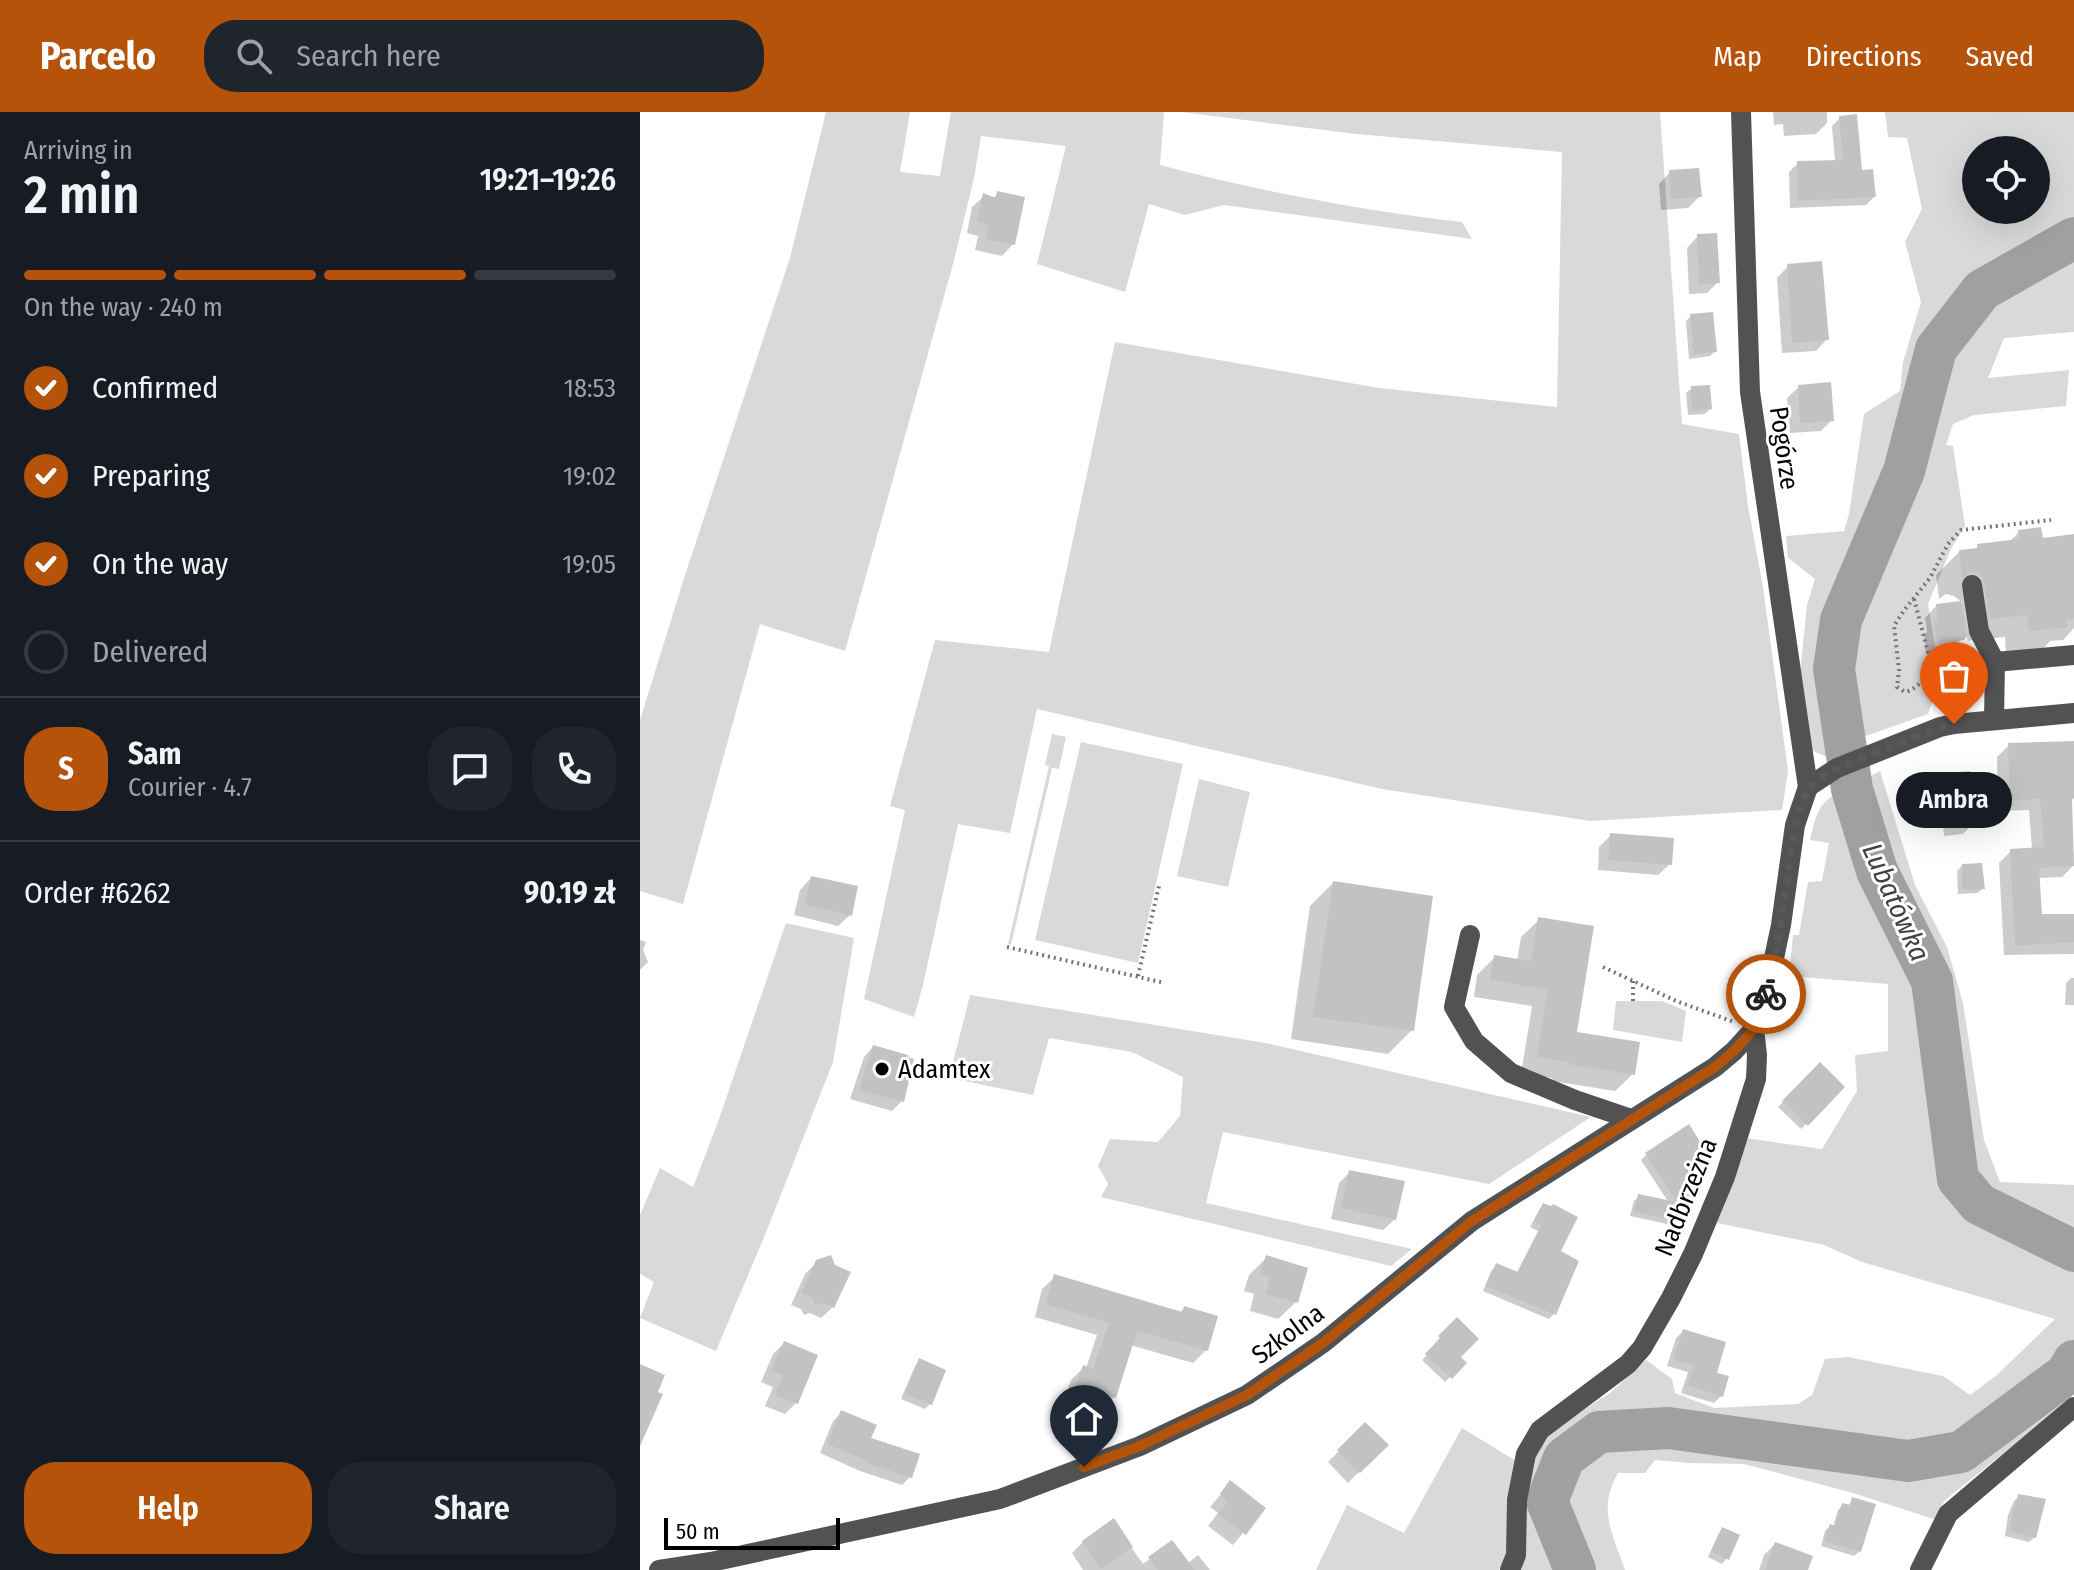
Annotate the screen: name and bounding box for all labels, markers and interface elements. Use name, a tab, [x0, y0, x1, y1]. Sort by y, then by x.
search box	[204, 20, 764, 92]
text: Parcelo	[40, 33, 156, 79]
icon: search	[232, 34, 276, 78]
text: Search here	[296, 38, 441, 74]
text: Map	[1713, 40, 1762, 73]
text: Directions	[1806, 40, 1922, 73]
text: Saved	[1966, 40, 2034, 73]
text: Arriving in	[24, 135, 133, 166]
map controls	[1962, 136, 2050, 224]
button: locate	[1962, 136, 2050, 224]
text: 19:21–19:26	[480, 162, 616, 198]
text: 2 min	[24, 164, 140, 227]
text: On the way · 240 m	[24, 292, 223, 323]
icon: check	[24, 366, 68, 410]
text: Confirmed	[92, 370, 218, 406]
text: 18:53	[564, 373, 616, 404]
street label: Pogórze	[1763, 404, 1805, 492]
icon: check	[24, 454, 68, 498]
text: Preparing	[92, 458, 210, 494]
text: 19:02	[563, 461, 616, 492]
icon: check	[24, 542, 68, 586]
text: On the way	[92, 546, 228, 582]
text: 19:05	[562, 549, 616, 580]
text: Delivered	[92, 634, 208, 670]
pin	[1920, 642, 1988, 724]
icon: bag	[1932, 654, 1976, 698]
button: chat	[428, 727, 512, 811]
button: phone	[532, 727, 616, 811]
text: Sam	[128, 736, 181, 772]
text: S	[58, 751, 74, 787]
text: Courier · 4.7	[128, 772, 252, 803]
callout: Ambra	[1896, 772, 2012, 828]
text: Ambra	[1919, 784, 1989, 815]
water label: Lubatówka	[1855, 838, 1937, 966]
text: Order #6262	[24, 875, 171, 911]
text: 90.19 zł	[524, 875, 616, 911]
courier	[1726, 954, 1806, 1034]
icon: bike	[1744, 972, 1788, 1016]
place label: Adamtex	[898, 1054, 991, 1085]
marker: Adamtex	[873, 1060, 891, 1078]
street label: Nadbrzeżna	[1648, 1133, 1724, 1261]
street label: Szkolna	[1246, 1297, 1330, 1371]
pin	[1050, 1385, 1118, 1467]
icon: home	[1062, 1397, 1106, 1441]
button: Help	[24, 1462, 312, 1554]
button: Share	[328, 1462, 616, 1554]
scale bar	[664, 1514, 840, 1550]
text: 50 m	[676, 1518, 720, 1545]

